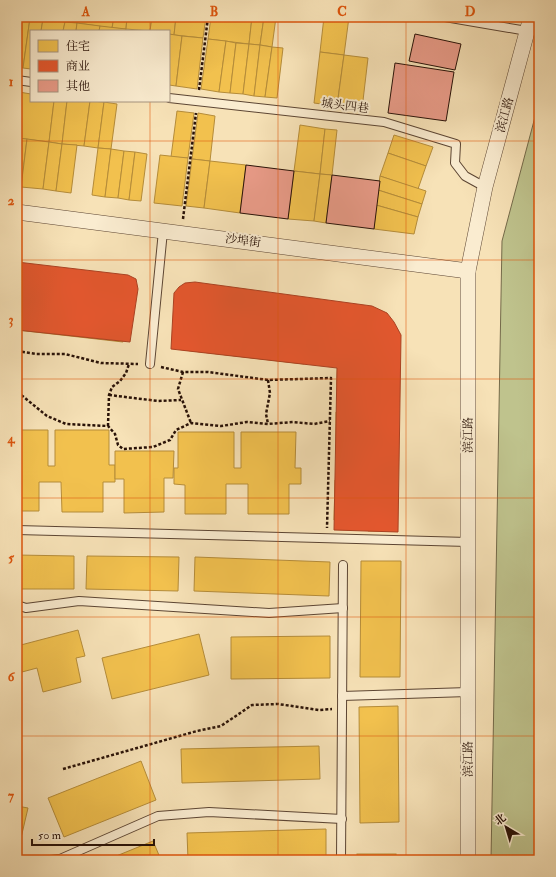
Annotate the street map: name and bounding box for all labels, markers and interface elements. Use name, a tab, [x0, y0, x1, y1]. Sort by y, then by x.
text: A	[81, 4, 91, 20]
text: B	[210, 4, 218, 20]
text: C	[337, 4, 347, 20]
text: D	[465, 4, 476, 20]
legend	[30, 30, 170, 102]
text: 住宅	[66, 39, 90, 54]
text: 商业	[66, 59, 90, 74]
text: 1	[9, 74, 14, 90]
text: 其他	[66, 79, 90, 94]
street label: 城头四巷	[320, 96, 370, 116]
street label: 滨江路	[493, 96, 517, 134]
text: 2	[8, 193, 15, 209]
street label: 沙埠街	[224, 231, 263, 251]
text: 3	[9, 312, 14, 328]
street label: 滨江路	[461, 417, 476, 453]
text: 4	[6, 431, 15, 447]
text: 5	[8, 550, 14, 566]
text: 6	[8, 669, 16, 685]
street label: 滨江路	[461, 741, 476, 777]
text: 7	[8, 788, 15, 804]
north arrow	[486, 807, 526, 847]
text: 北	[492, 811, 508, 828]
scale bar	[32, 821, 154, 847]
text: 50 m	[38, 828, 62, 843]

